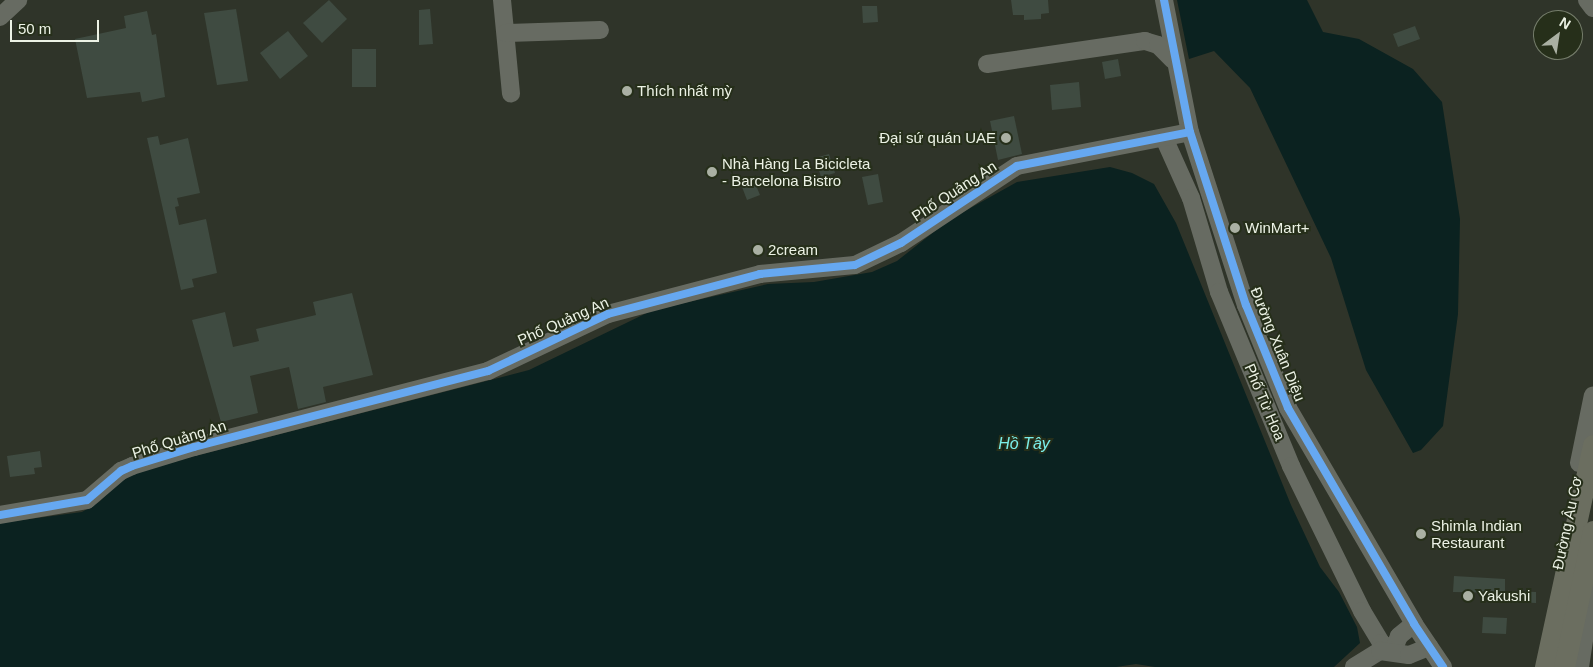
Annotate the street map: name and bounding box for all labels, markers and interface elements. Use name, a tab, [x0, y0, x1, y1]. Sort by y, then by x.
scale bar	[12, 10, 101, 42]
north arrow	[1533, 10, 1583, 60]
text: N	[1557, 14, 1574, 32]
text: 50 m	[18, 20, 51, 37]
place label: Thích nhất mỳ	[637, 82, 732, 100]
marker: Thích nhất mỳ	[621, 85, 633, 97]
place label: Đại sứ quán UAE	[879, 129, 996, 147]
marker: Đại sứ quán UAE	[1000, 132, 1012, 144]
place label: Nhà Hàng La Bicicleta - Barcelona Bistro	[722, 154, 870, 189]
street label: Phố Quảng An	[908, 157, 1000, 225]
marker: Nhà Hàng La Bicicleta - Barcelona Bistro	[706, 166, 718, 178]
place label: WinMart+	[1245, 219, 1310, 237]
marker: WinMart+	[1229, 222, 1241, 234]
place label: 2cream	[768, 241, 818, 259]
marker: 2cream	[752, 244, 764, 256]
street label: Đường Xuân Diệu	[1247, 284, 1309, 404]
street label: Phố Quảng An	[514, 293, 612, 349]
street label: Phố Từ Hoa	[1241, 361, 1289, 443]
street label: Phố Quảng An	[129, 416, 229, 462]
water label: Hồ Tây	[998, 434, 1050, 454]
street label: Đường Âu Cơ	[1548, 475, 1586, 571]
place label: Shimla Indian Restaurant	[1431, 516, 1522, 551]
marker: Shimla Indian Restaurant	[1415, 528, 1427, 540]
place label: Yakushi	[1478, 587, 1530, 605]
marker: Yakushi	[1462, 590, 1474, 602]

